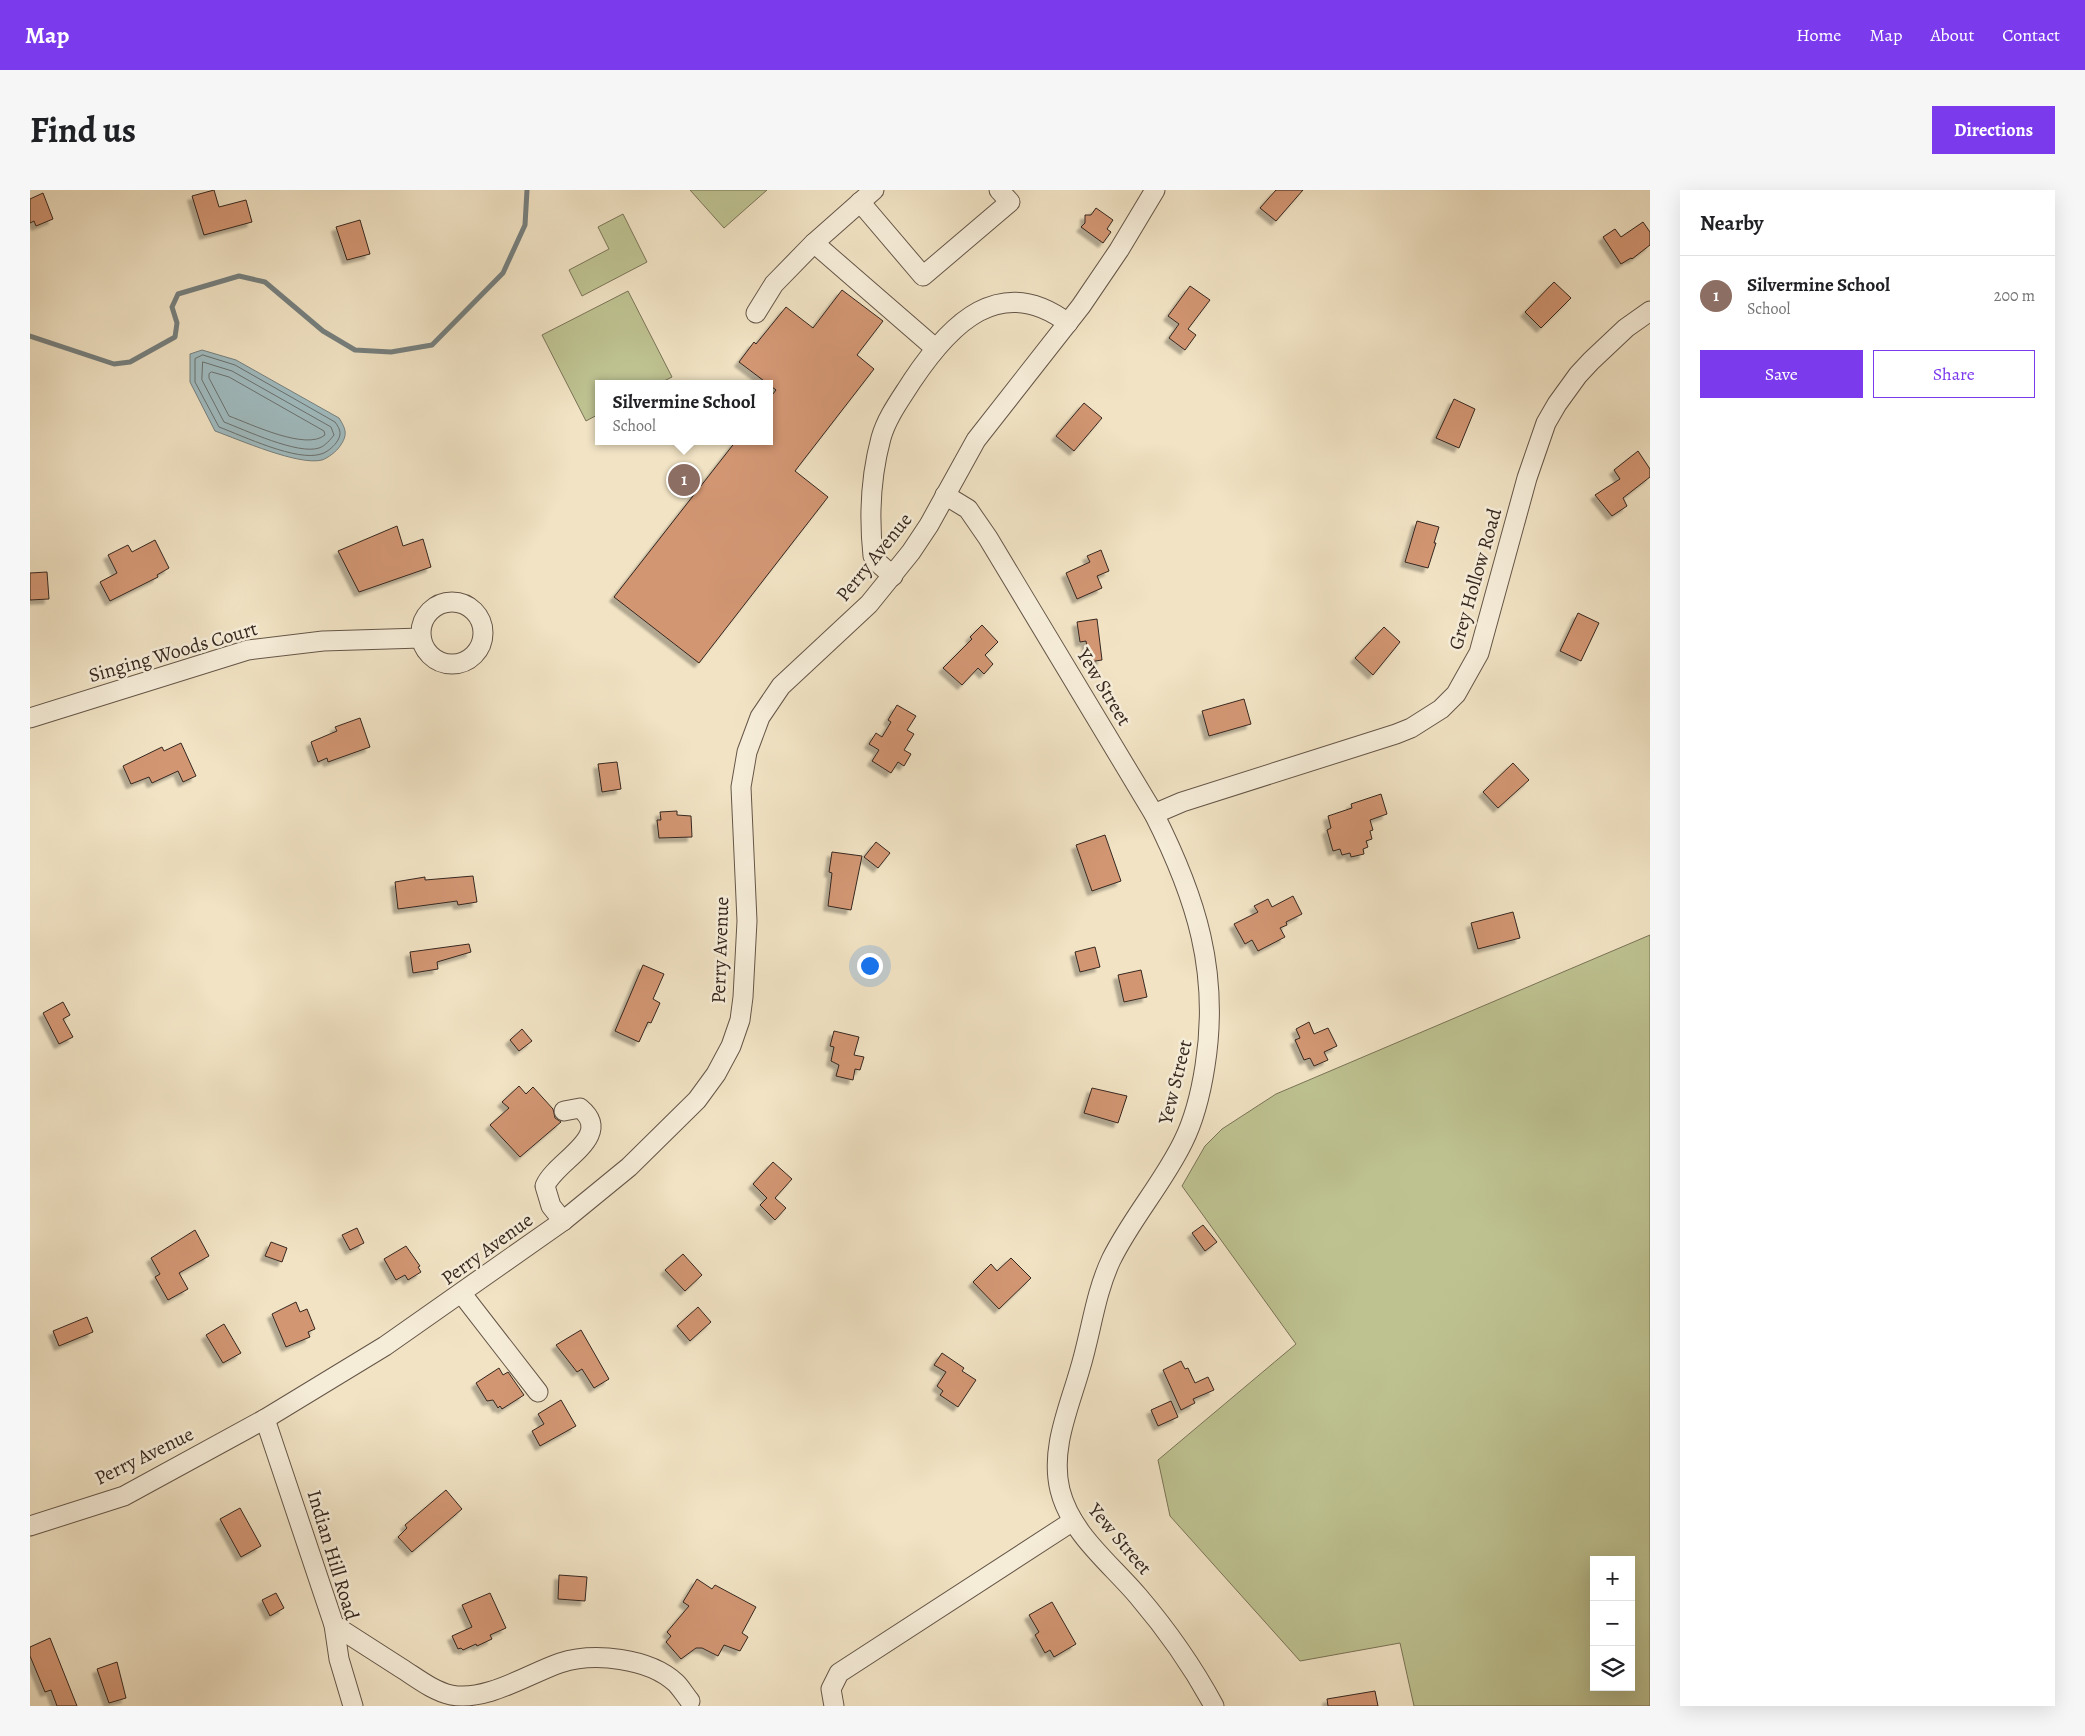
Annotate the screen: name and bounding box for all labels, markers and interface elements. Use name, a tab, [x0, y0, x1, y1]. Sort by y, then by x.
text: Map	[25, 19, 69, 51]
text: Home	[1796, 23, 1841, 47]
text: Map	[1869, 23, 1902, 47]
text: About	[1930, 23, 1974, 47]
text: Contact	[2002, 23, 2060, 47]
text: Find us	[30, 106, 136, 154]
button: Directions	[1932, 106, 2055, 154]
text: Nearby	[1700, 209, 1763, 237]
text: Silvermine School	[1747, 272, 1890, 298]
text: 1	[1713, 285, 1719, 307]
text: 200 m	[1994, 285, 2035, 307]
text: School	[1747, 298, 1790, 320]
button: Save	[1700, 350, 1863, 398]
button: Share	[1873, 350, 2035, 398]
popup	[595, 380, 773, 445]
text: Silvermine School	[613, 389, 756, 415]
text: School	[613, 415, 656, 437]
pin: 1	[668, 461, 700, 499]
street label: Grey Hollow Road	[1442, 505, 1508, 653]
street label: Perry Avenue	[830, 507, 918, 607]
street label: Singing Woods Court	[85, 615, 261, 689]
street label: Yew Street	[1070, 642, 1138, 731]
street label: Perry Avenue	[705, 896, 735, 1004]
your location	[857, 953, 883, 979]
street label: Yew Street	[1151, 1037, 1199, 1128]
street label: Perry Avenue	[436, 1207, 538, 1291]
street label: Perry Avenue	[90, 1420, 198, 1492]
street label: Indian Hill Road	[300, 1487, 366, 1623]
street label: Yew Street	[1081, 1497, 1158, 1581]
map controls	[1590, 1556, 1635, 1691]
button: +	[1590, 1556, 1635, 1601]
button: −	[1590, 1601, 1635, 1646]
button: layers	[1590, 1646, 1635, 1691]

